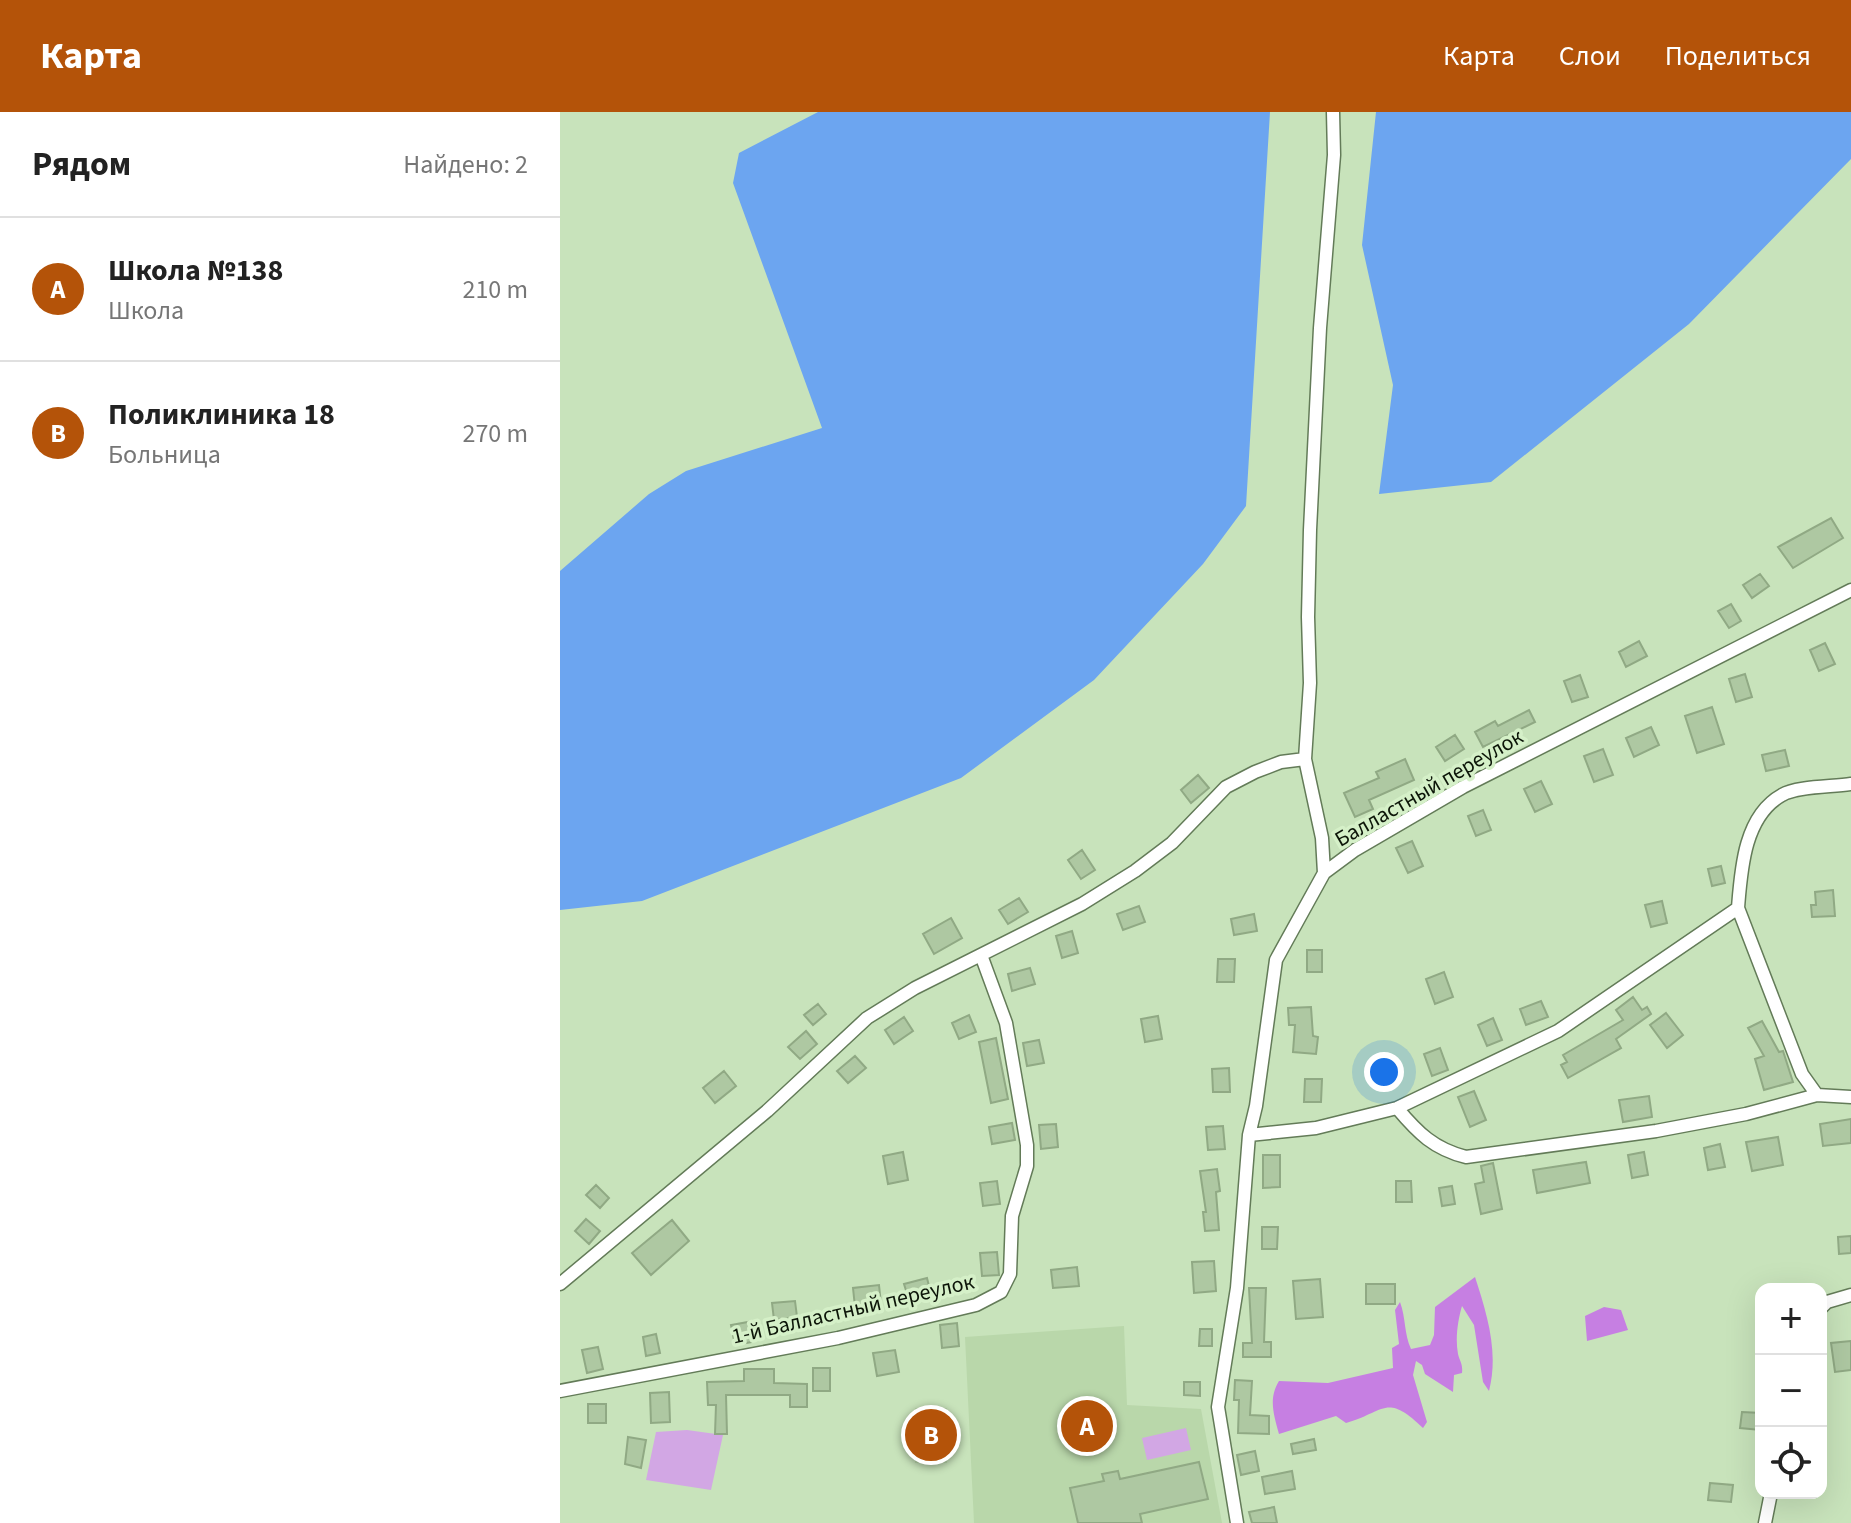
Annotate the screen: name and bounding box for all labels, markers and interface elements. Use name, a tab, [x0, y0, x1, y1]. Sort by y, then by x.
text: Карта	[40, 29, 142, 83]
text: Карта	[1443, 36, 1515, 76]
text: Слои	[1559, 36, 1621, 76]
text: Поделиться	[1665, 36, 1811, 76]
text: Рядом	[32, 140, 131, 189]
text: Найдено: 2	[403, 146, 528, 183]
text: Школа №138	[108, 249, 283, 292]
text: A	[51, 271, 65, 308]
text: 210 m	[462, 271, 528, 308]
text: Школа	[108, 292, 184, 329]
text: Поликлиника 18	[108, 393, 335, 436]
text: B	[50, 415, 66, 452]
text: 270 m	[462, 415, 528, 452]
text: Больница	[108, 436, 221, 473]
street label: Балластный переулок	[1329, 721, 1529, 855]
your location	[1364, 1052, 1404, 1092]
street label: 1-й Балластный переулок	[729, 1266, 977, 1352]
map controls	[1755, 1283, 1827, 1499]
button: +	[1755, 1283, 1827, 1355]
button: −	[1755, 1355, 1827, 1427]
pin: A	[1061, 1396, 1113, 1456]
pin: B	[905, 1405, 957, 1465]
button: locate	[1755, 1427, 1827, 1499]

